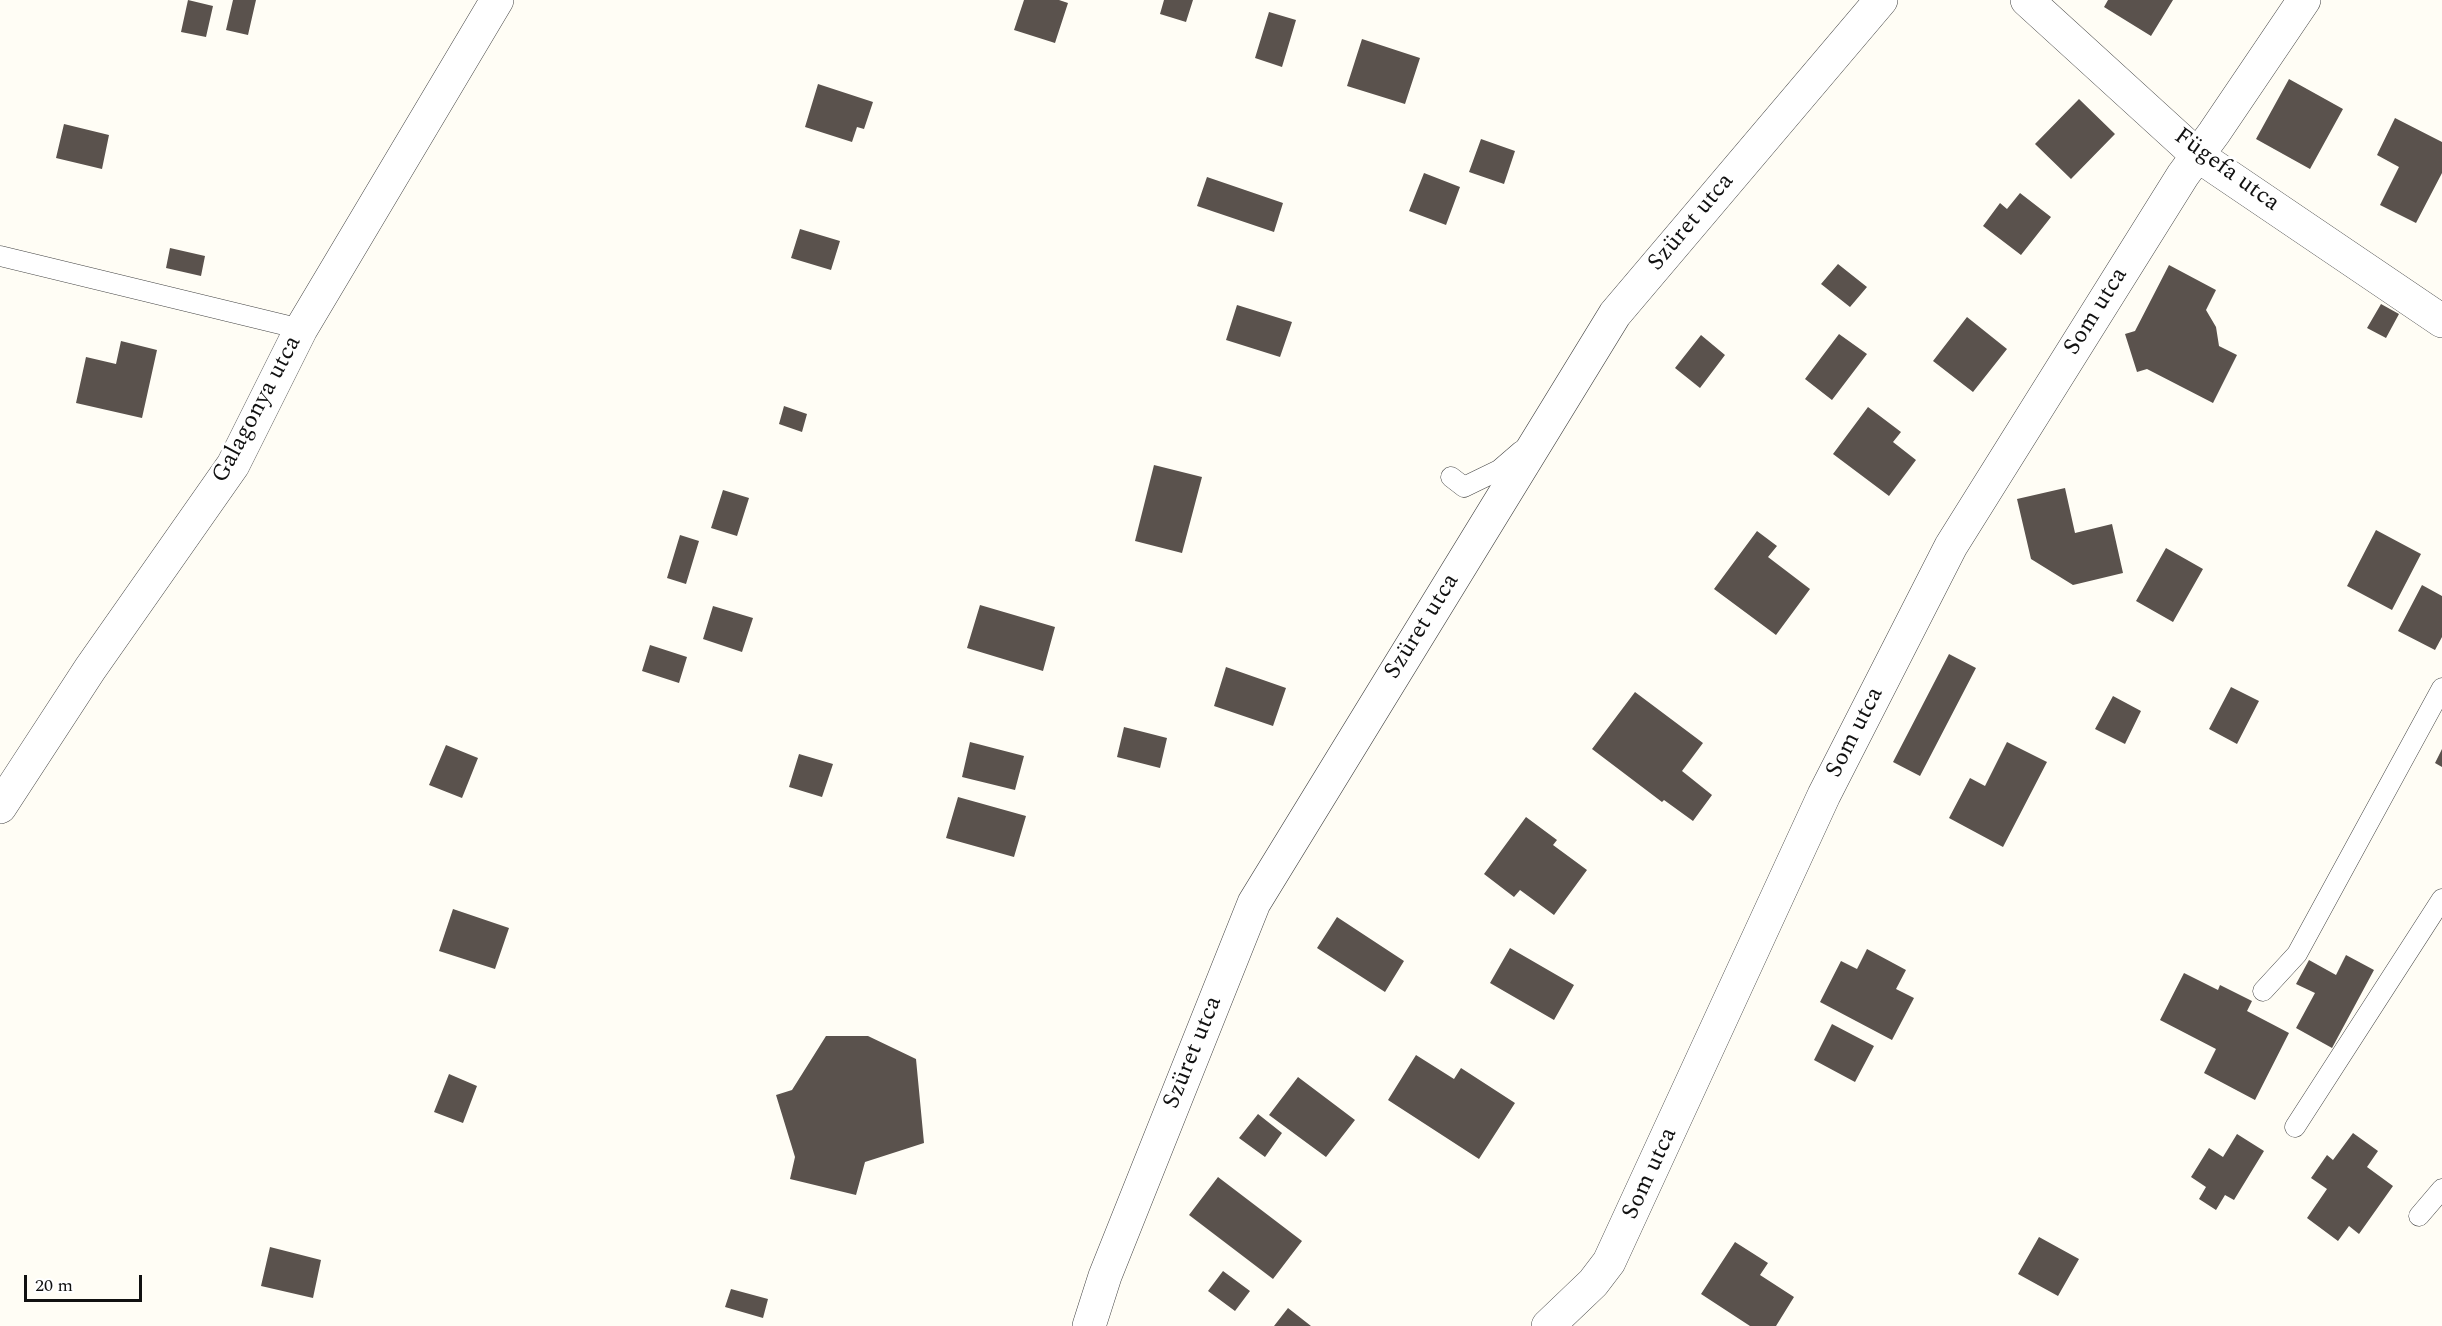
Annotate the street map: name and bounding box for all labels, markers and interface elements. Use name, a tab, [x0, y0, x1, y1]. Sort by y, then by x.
street label: Fügefa utca	[2168, 123, 2284, 219]
street label: Szüret utca	[1643, 168, 1741, 278]
street label: Som utca	[2059, 263, 2135, 361]
street label: Galagonya utca	[207, 331, 309, 489]
street label: Szüret utca	[1379, 569, 1467, 685]
street label: Som utca	[1821, 683, 1891, 783]
street label: Szüret utca	[1158, 993, 1230, 1113]
street label: Som utca	[1617, 1123, 1685, 1225]
scale bar	[27, 1263, 146, 1301]
text: 20 m	[35, 1272, 73, 1299]

